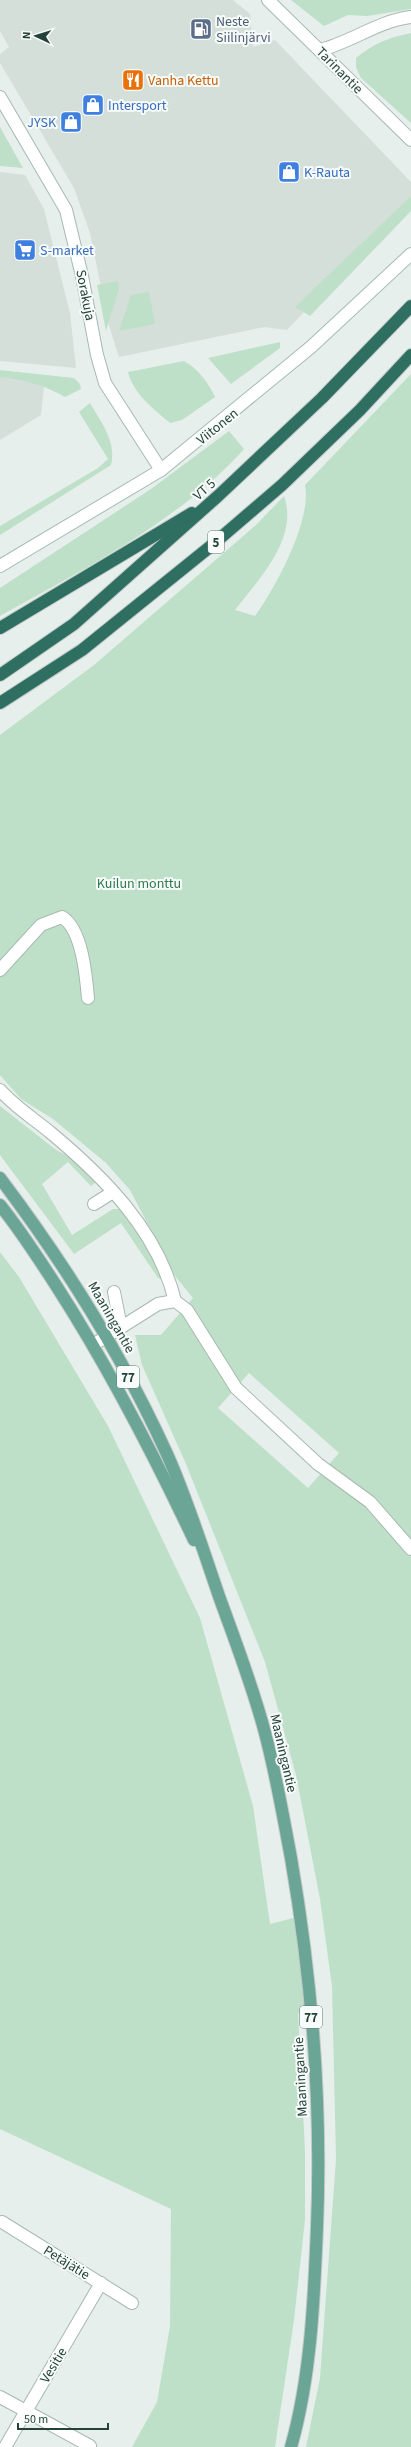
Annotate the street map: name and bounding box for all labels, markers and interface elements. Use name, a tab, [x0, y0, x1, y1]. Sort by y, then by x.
place label: Neste Siilinjärvi	[216, 12, 271, 48]
north arrow	[16, 16, 56, 56]
fuel station icon: Neste Siilinjärvi	[188, 16, 214, 42]
text: N	[19, 31, 34, 40]
street label: Tarinantie	[311, 43, 367, 99]
restaurant icon: Vanha Kettu	[120, 67, 146, 93]
place label: Vanha Kettu	[148, 71, 219, 91]
shop icon: Intersport	[80, 92, 106, 118]
place label: Intersport	[108, 96, 167, 116]
shop icon: JYSK	[58, 109, 84, 135]
place label: JYSK	[27, 113, 57, 133]
shop icon: K-Rauta	[276, 159, 302, 185]
place label: K-Rauta	[304, 163, 350, 183]
supermarket icon: S-market	[12, 237, 38, 263]
place label: S-market	[40, 241, 94, 261]
street label: Sorakuja	[70, 268, 100, 322]
street label: Viitonen	[192, 404, 243, 450]
street label: VT 5	[189, 474, 220, 505]
road number: 5	[208, 531, 224, 553]
park label: Kuilun monttu	[97, 874, 181, 894]
street label: Maaningantie	[83, 1278, 140, 1357]
road number: 77	[117, 1366, 139, 1388]
street label: Maaningantie	[264, 1712, 302, 1794]
road number: 77	[300, 2006, 322, 2028]
street label: Maaningantie	[289, 2037, 313, 2117]
street label: Petäjätie	[39, 2241, 94, 2285]
street label: Vesitie	[35, 2344, 72, 2387]
scale bar	[18, 2405, 108, 2431]
text: 50 m	[24, 2411, 48, 2428]

